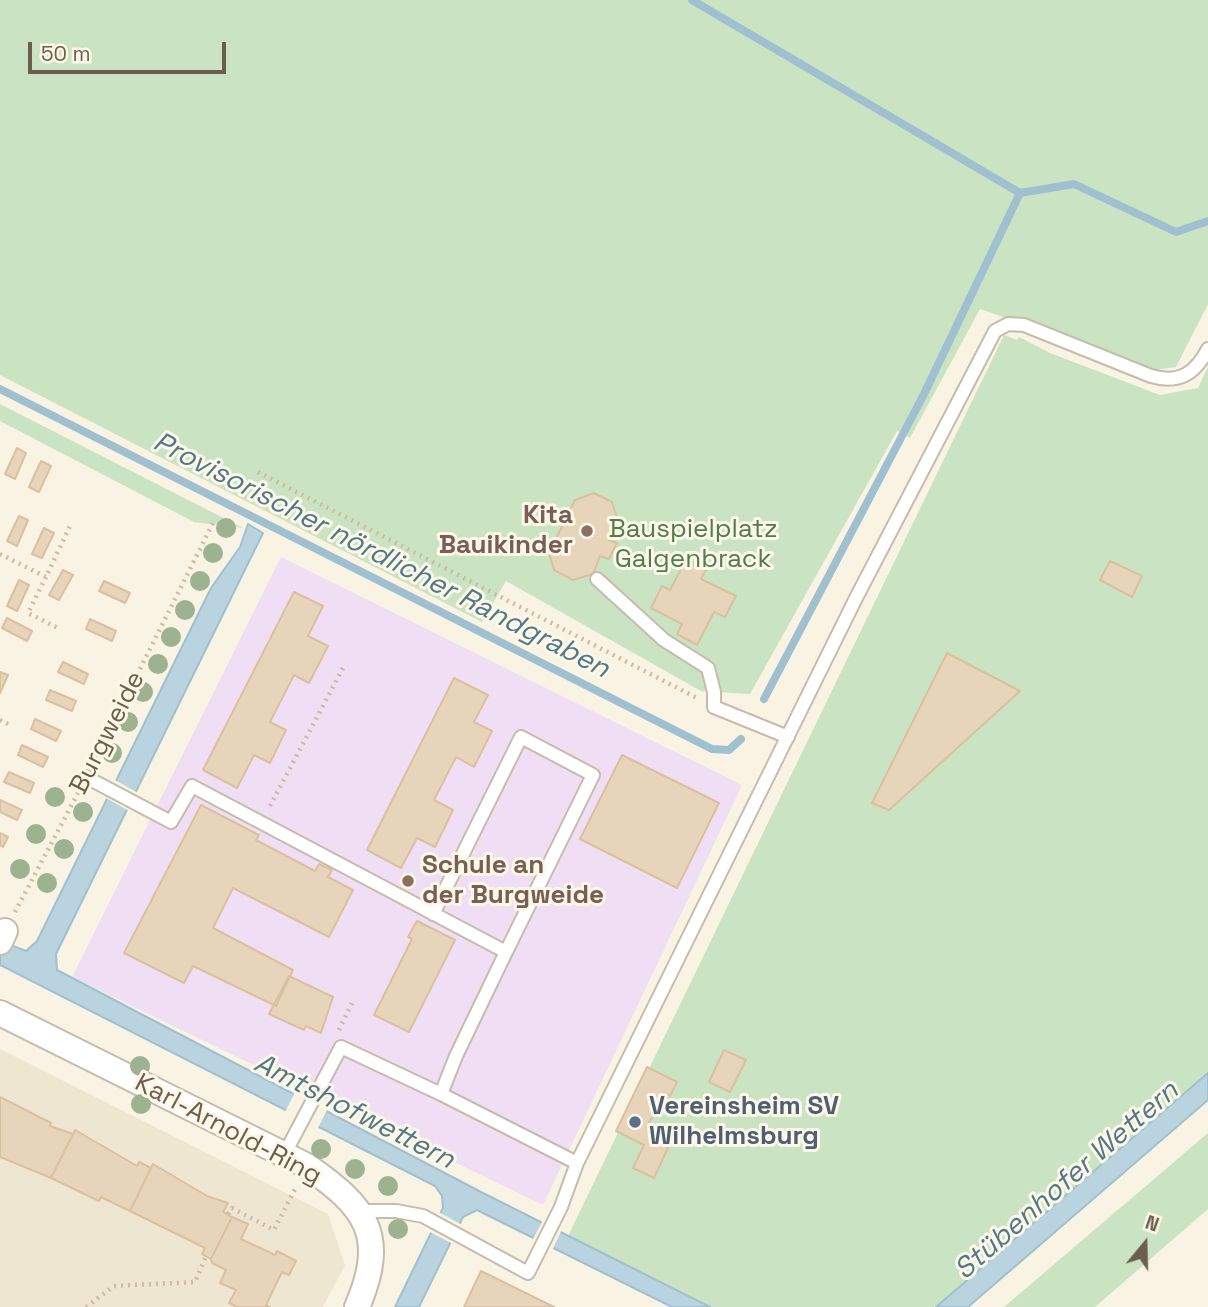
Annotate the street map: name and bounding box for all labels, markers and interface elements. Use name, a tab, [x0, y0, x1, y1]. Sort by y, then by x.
scale bar	[32, 28, 229, 72]
text: 50 m	[41, 40, 91, 67]
water label: Provisorischer nördlicher Randgraben	[147, 426, 615, 686]
place label: Kita Bauikinder	[439, 500, 573, 562]
park label: Bauspielplatz Galgenbrack	[608, 514, 778, 576]
marker: Kita Bauikinder	[579, 523, 595, 539]
street label: Burgweide	[64, 666, 152, 800]
place label: Schule an der Burgweide	[422, 850, 604, 912]
marker: Schule an der Burgweide	[400, 873, 416, 889]
water label: Amtshofwettern	[248, 1047, 460, 1177]
street label: Karl-Arnold-Ring	[129, 1068, 327, 1192]
water label: Stübenhofer Wettern	[948, 1075, 1186, 1287]
place label: Vereinsheim SV Wilhelmsburg	[649, 1091, 839, 1152]
marker: Vereinsheim SV Wilhelmsburg	[627, 1114, 643, 1130]
north arrow	[1110, 1209, 1180, 1279]
text: N	[1142, 1210, 1162, 1238]

